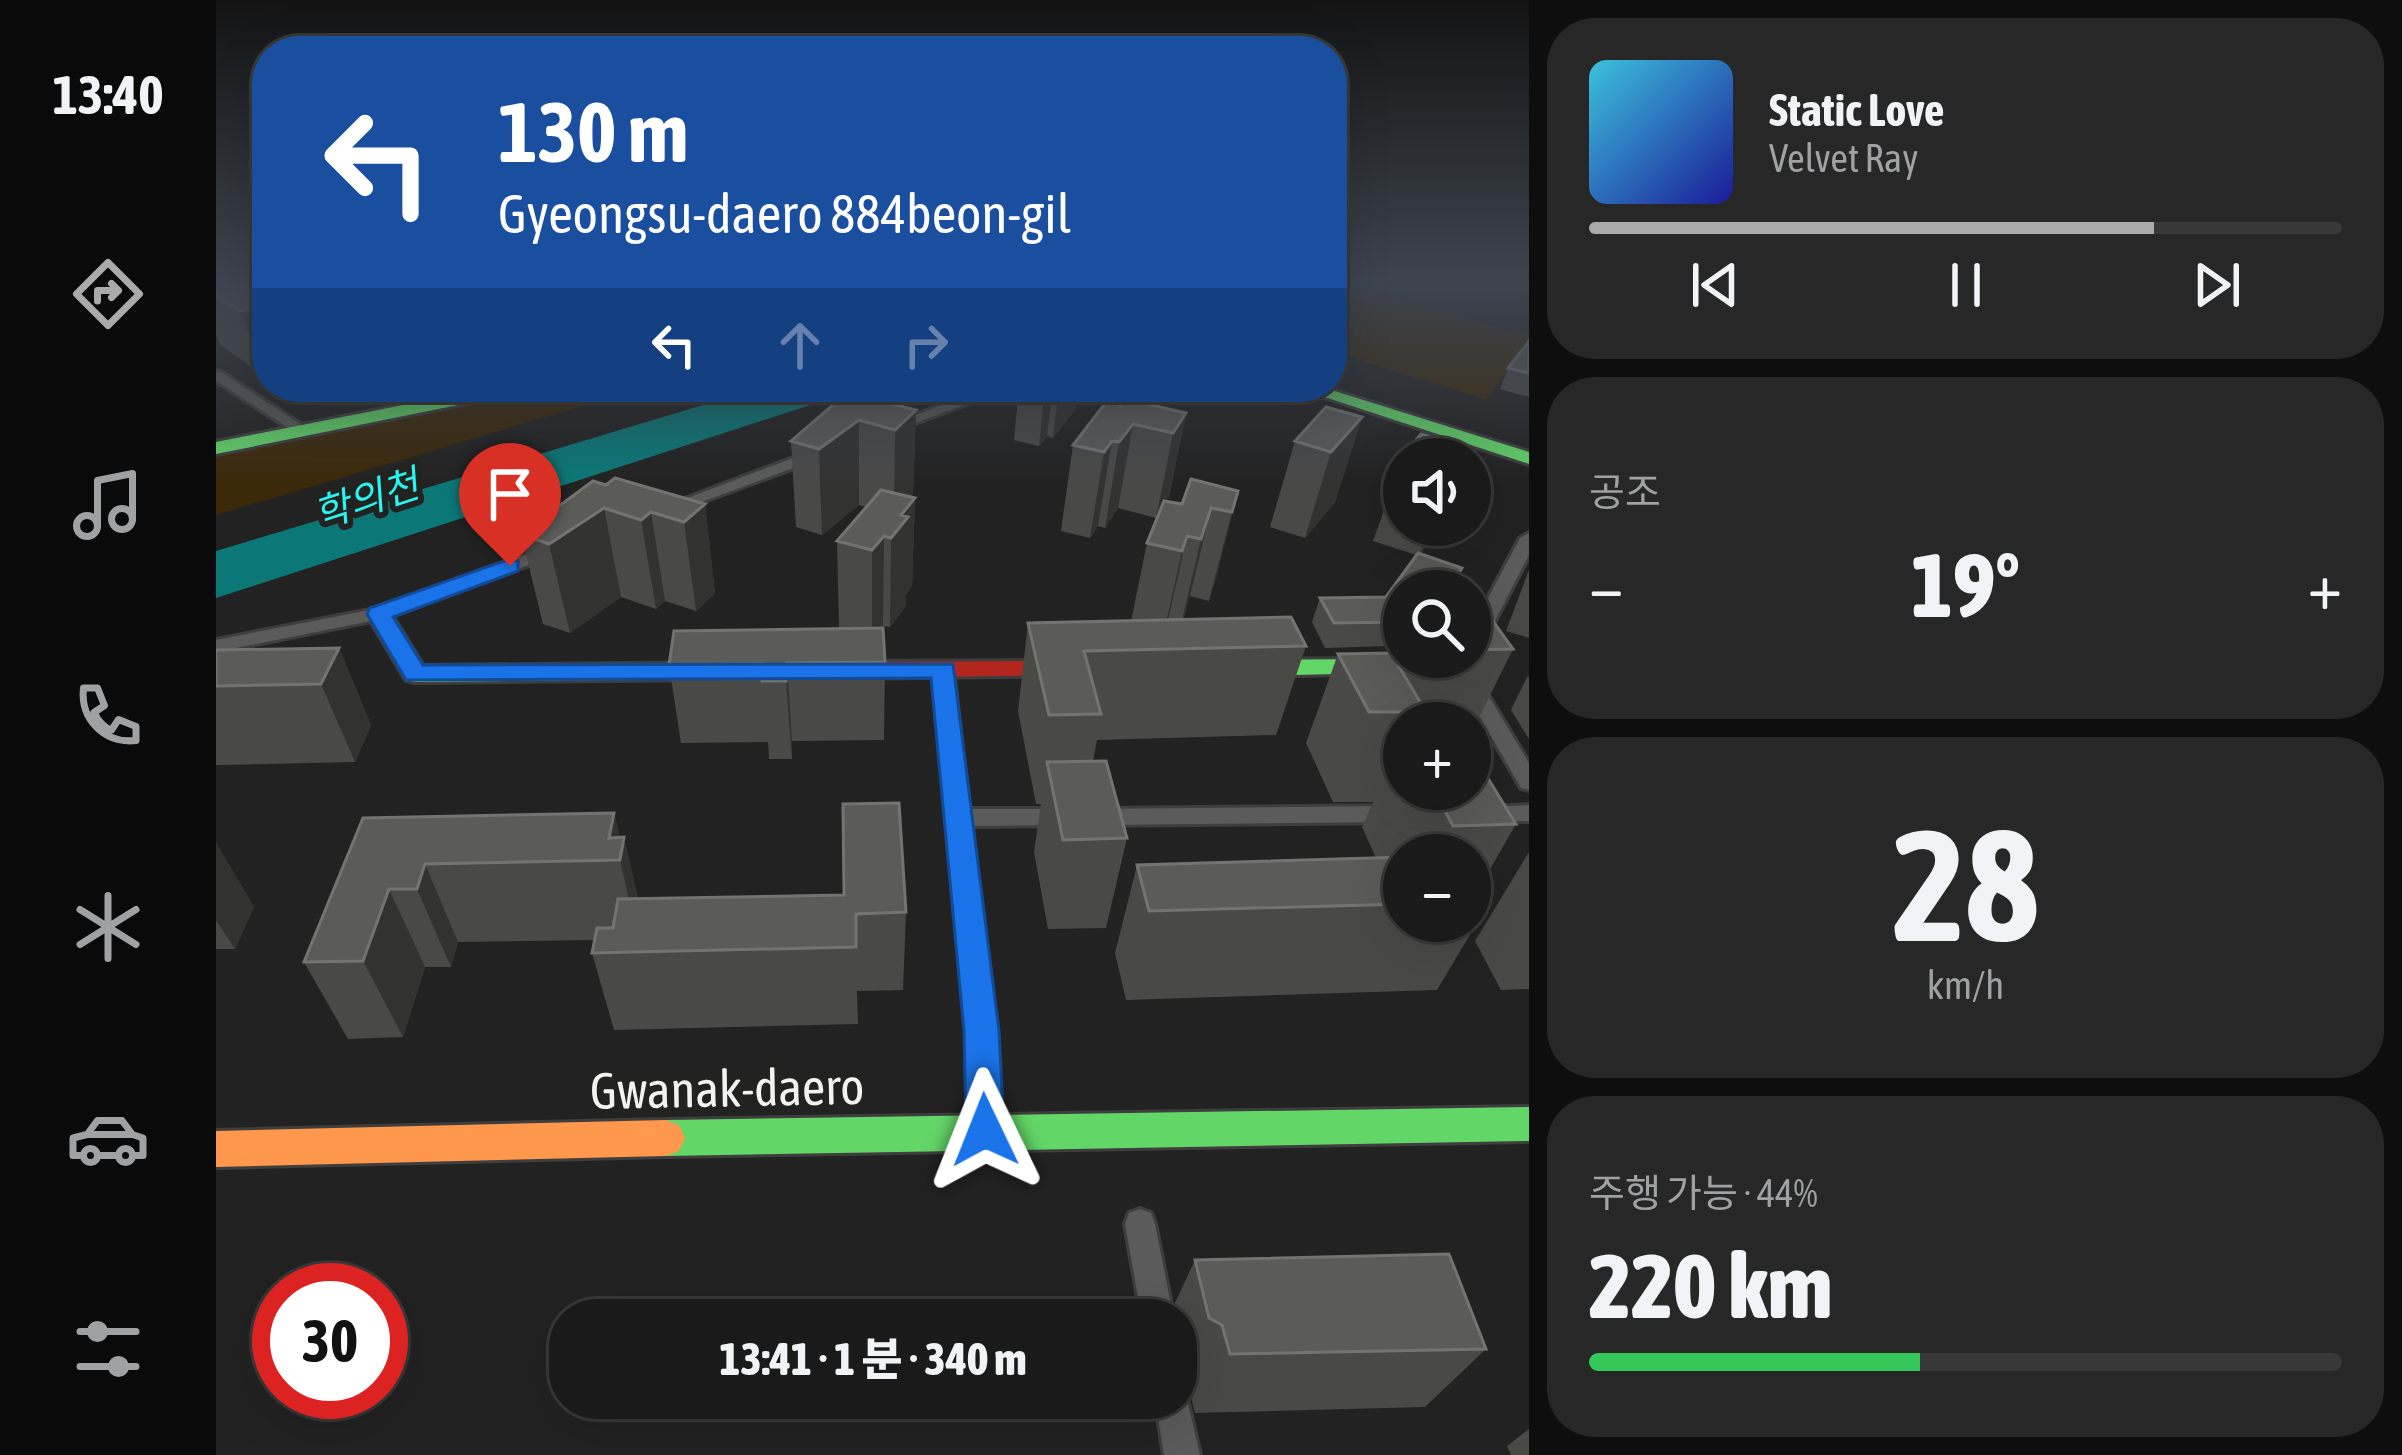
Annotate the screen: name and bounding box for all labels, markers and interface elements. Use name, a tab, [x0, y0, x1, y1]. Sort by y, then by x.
text: 13:40	[52, 64, 164, 125]
icon: left	[300, 84, 456, 240]
text: 130 m	[498, 84, 688, 180]
text: Static Love	[1769, 84, 1945, 136]
text: Velvet Ray	[1769, 136, 1918, 180]
text: Gyeongsu-daero 884beon-gil	[498, 183, 1071, 244]
icon: directions	[66, 252, 150, 336]
icon: previous	[1682, 252, 1748, 318]
icon: pause	[1933, 252, 1999, 318]
icon: next	[2184, 252, 2250, 318]
icon: left	[641, 312, 707, 378]
icon: ahead	[767, 312, 833, 378]
icon: right	[893, 312, 959, 378]
map controls	[1383, 438, 1491, 942]
button: sound	[1383, 438, 1491, 546]
pin	[459, 443, 561, 566]
water label: 학의천	[308, 460, 428, 537]
icon: arrive	[477, 461, 543, 527]
icon: music	[66, 463, 150, 547]
text: 공조	[1589, 470, 1661, 514]
text: 19°	[1911, 533, 2020, 636]
text: −	[1589, 547, 1623, 623]
text: +	[2308, 547, 2342, 623]
button: search	[1383, 570, 1491, 678]
icon: phone	[66, 674, 150, 758]
button: +	[1383, 702, 1491, 810]
text: 28	[1892, 795, 2039, 974]
button: −	[1383, 834, 1491, 942]
icon: climate	[66, 885, 150, 969]
text: km/h	[1927, 963, 2004, 1007]
street label: Gwanak-daero	[589, 1056, 865, 1120]
position arrow	[922, 1067, 1048, 1193]
icon: car	[66, 1096, 150, 1180]
text: 주행 가능 · 44%	[1589, 1171, 1818, 1215]
text: 220 km	[1589, 1234, 1833, 1337]
speed limit sign: 30	[252, 1263, 408, 1419]
icon: filters	[66, 1307, 150, 1391]
text: 13:41 · 1 분 · 340 m	[719, 1333, 1027, 1385]

